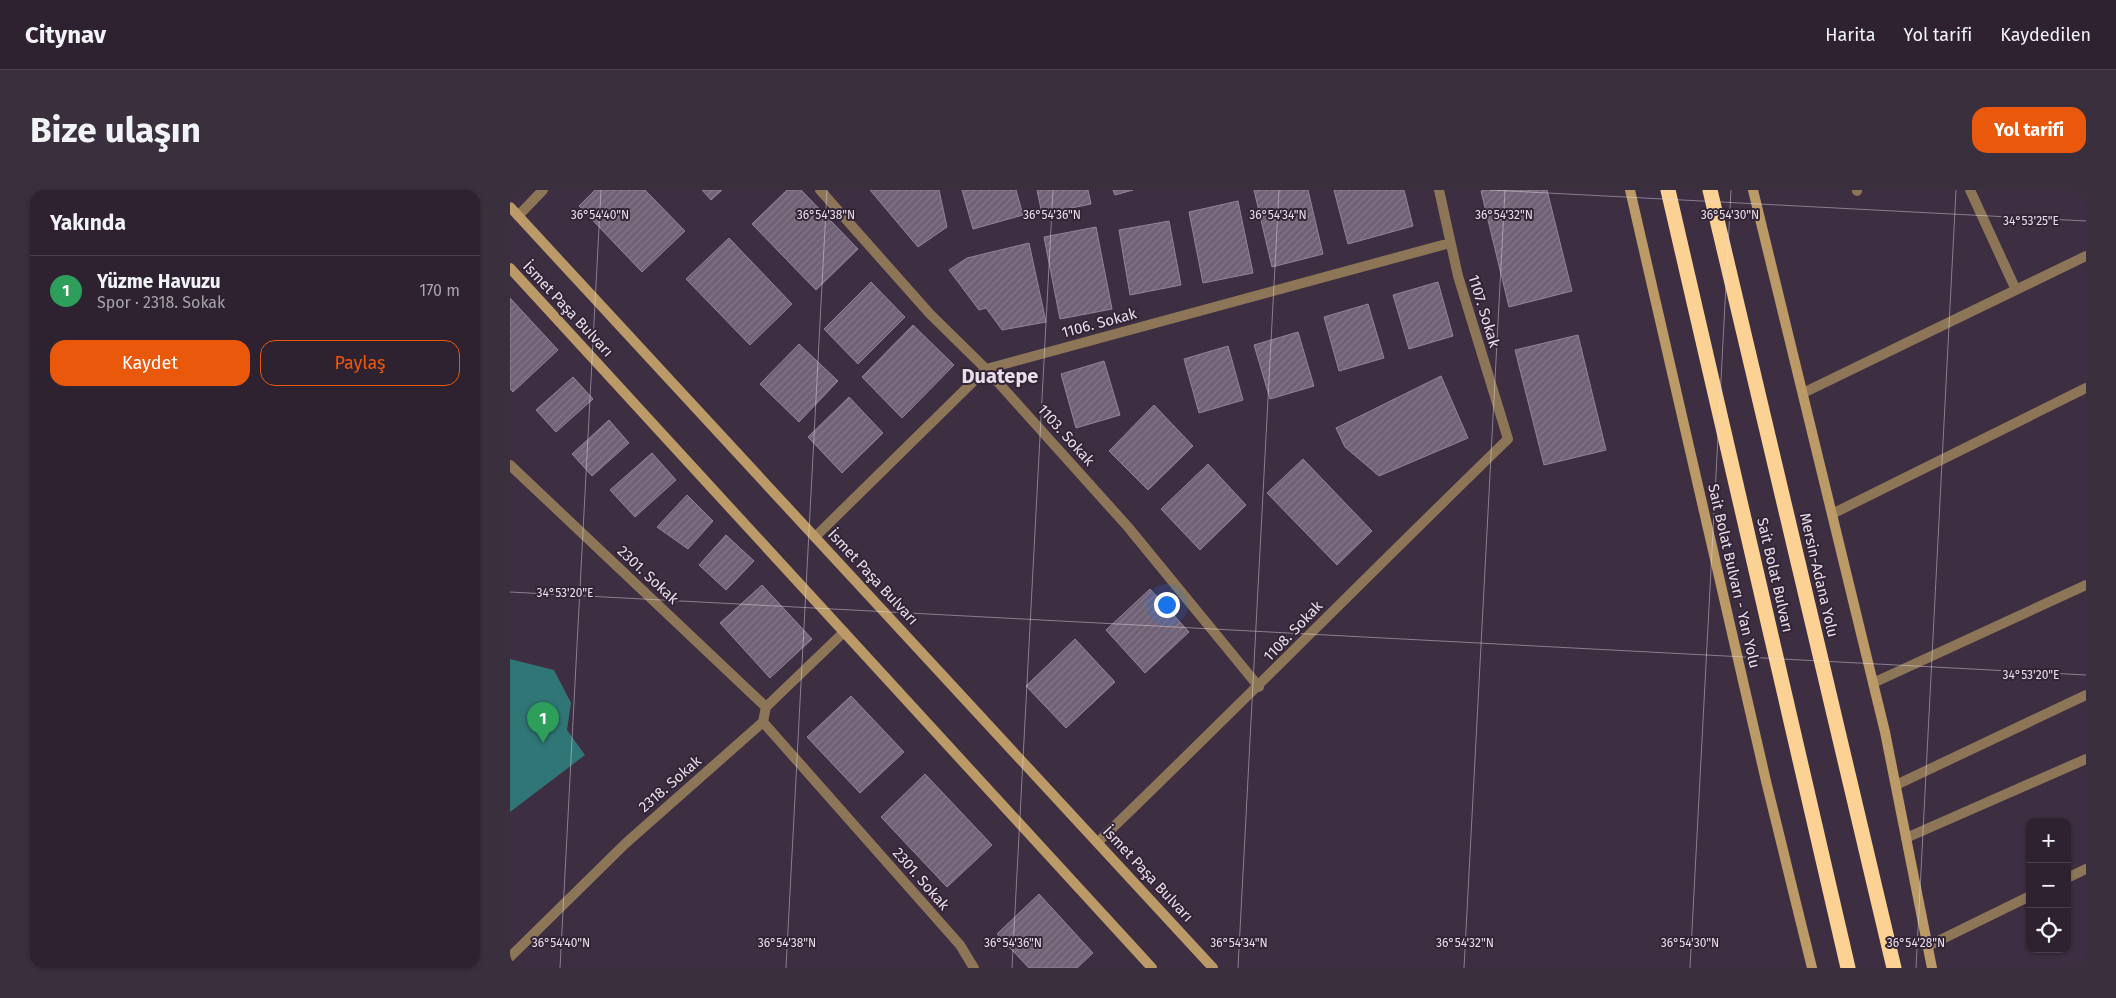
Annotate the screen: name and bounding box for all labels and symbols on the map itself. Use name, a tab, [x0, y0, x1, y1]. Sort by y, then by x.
text: 36°54'40"N	[571, 208, 629, 222]
text: 36°54'38"N	[797, 208, 855, 222]
text: 36°54'36"N	[1023, 208, 1081, 222]
text: 36°54'34"N	[1249, 208, 1307, 222]
text: 36°54'32"N	[1475, 208, 1533, 222]
text: 36°54'30"N	[1701, 208, 1759, 222]
text: 34°53'25"E	[2003, 214, 2059, 228]
street label: İsmet Paşa Bulvarı	[519, 257, 617, 361]
street label: 1107. Sokak	[1464, 272, 1504, 350]
street label: 1106. Sokak	[1060, 304, 1139, 342]
district label: Duatepe	[962, 364, 1038, 388]
street label: 1103. Sokak	[1034, 401, 1098, 470]
street label: Sait Bolat Bulvarı - Yan Yolu	[1704, 482, 1764, 670]
street label: Mersin-Adana Yolu	[1796, 511, 1842, 639]
street label: Sait Bolat Bulvarı	[1753, 516, 1797, 634]
street label: İsmet Paşa Bulvarı	[824, 525, 922, 629]
street label: 2301. Sokak	[614, 542, 683, 608]
text: 34°53'20"E	[537, 586, 593, 600]
your location	[1154, 592, 1180, 618]
street label: 1108. Sokak	[1260, 597, 1327, 665]
text: 34°53'20"E	[2003, 668, 2059, 682]
pin: 1	[527, 702, 559, 743]
street label: 2318. Sokak	[635, 752, 705, 816]
street label: İsmet Paşa Bulvarı	[1099, 822, 1197, 926]
street label: 2301. Sokak	[889, 844, 953, 914]
text: 36°54'40"N	[532, 936, 590, 950]
text: 36°54'38"N	[758, 936, 816, 950]
text: 36°54'36"N	[984, 936, 1042, 950]
text: 36°54'34"N	[1210, 936, 1268, 950]
text: 36°54'32"N	[1436, 936, 1494, 950]
text: 36°54'30"N	[1661, 936, 1719, 950]
text: 36°54'28"N	[1887, 936, 1945, 950]

